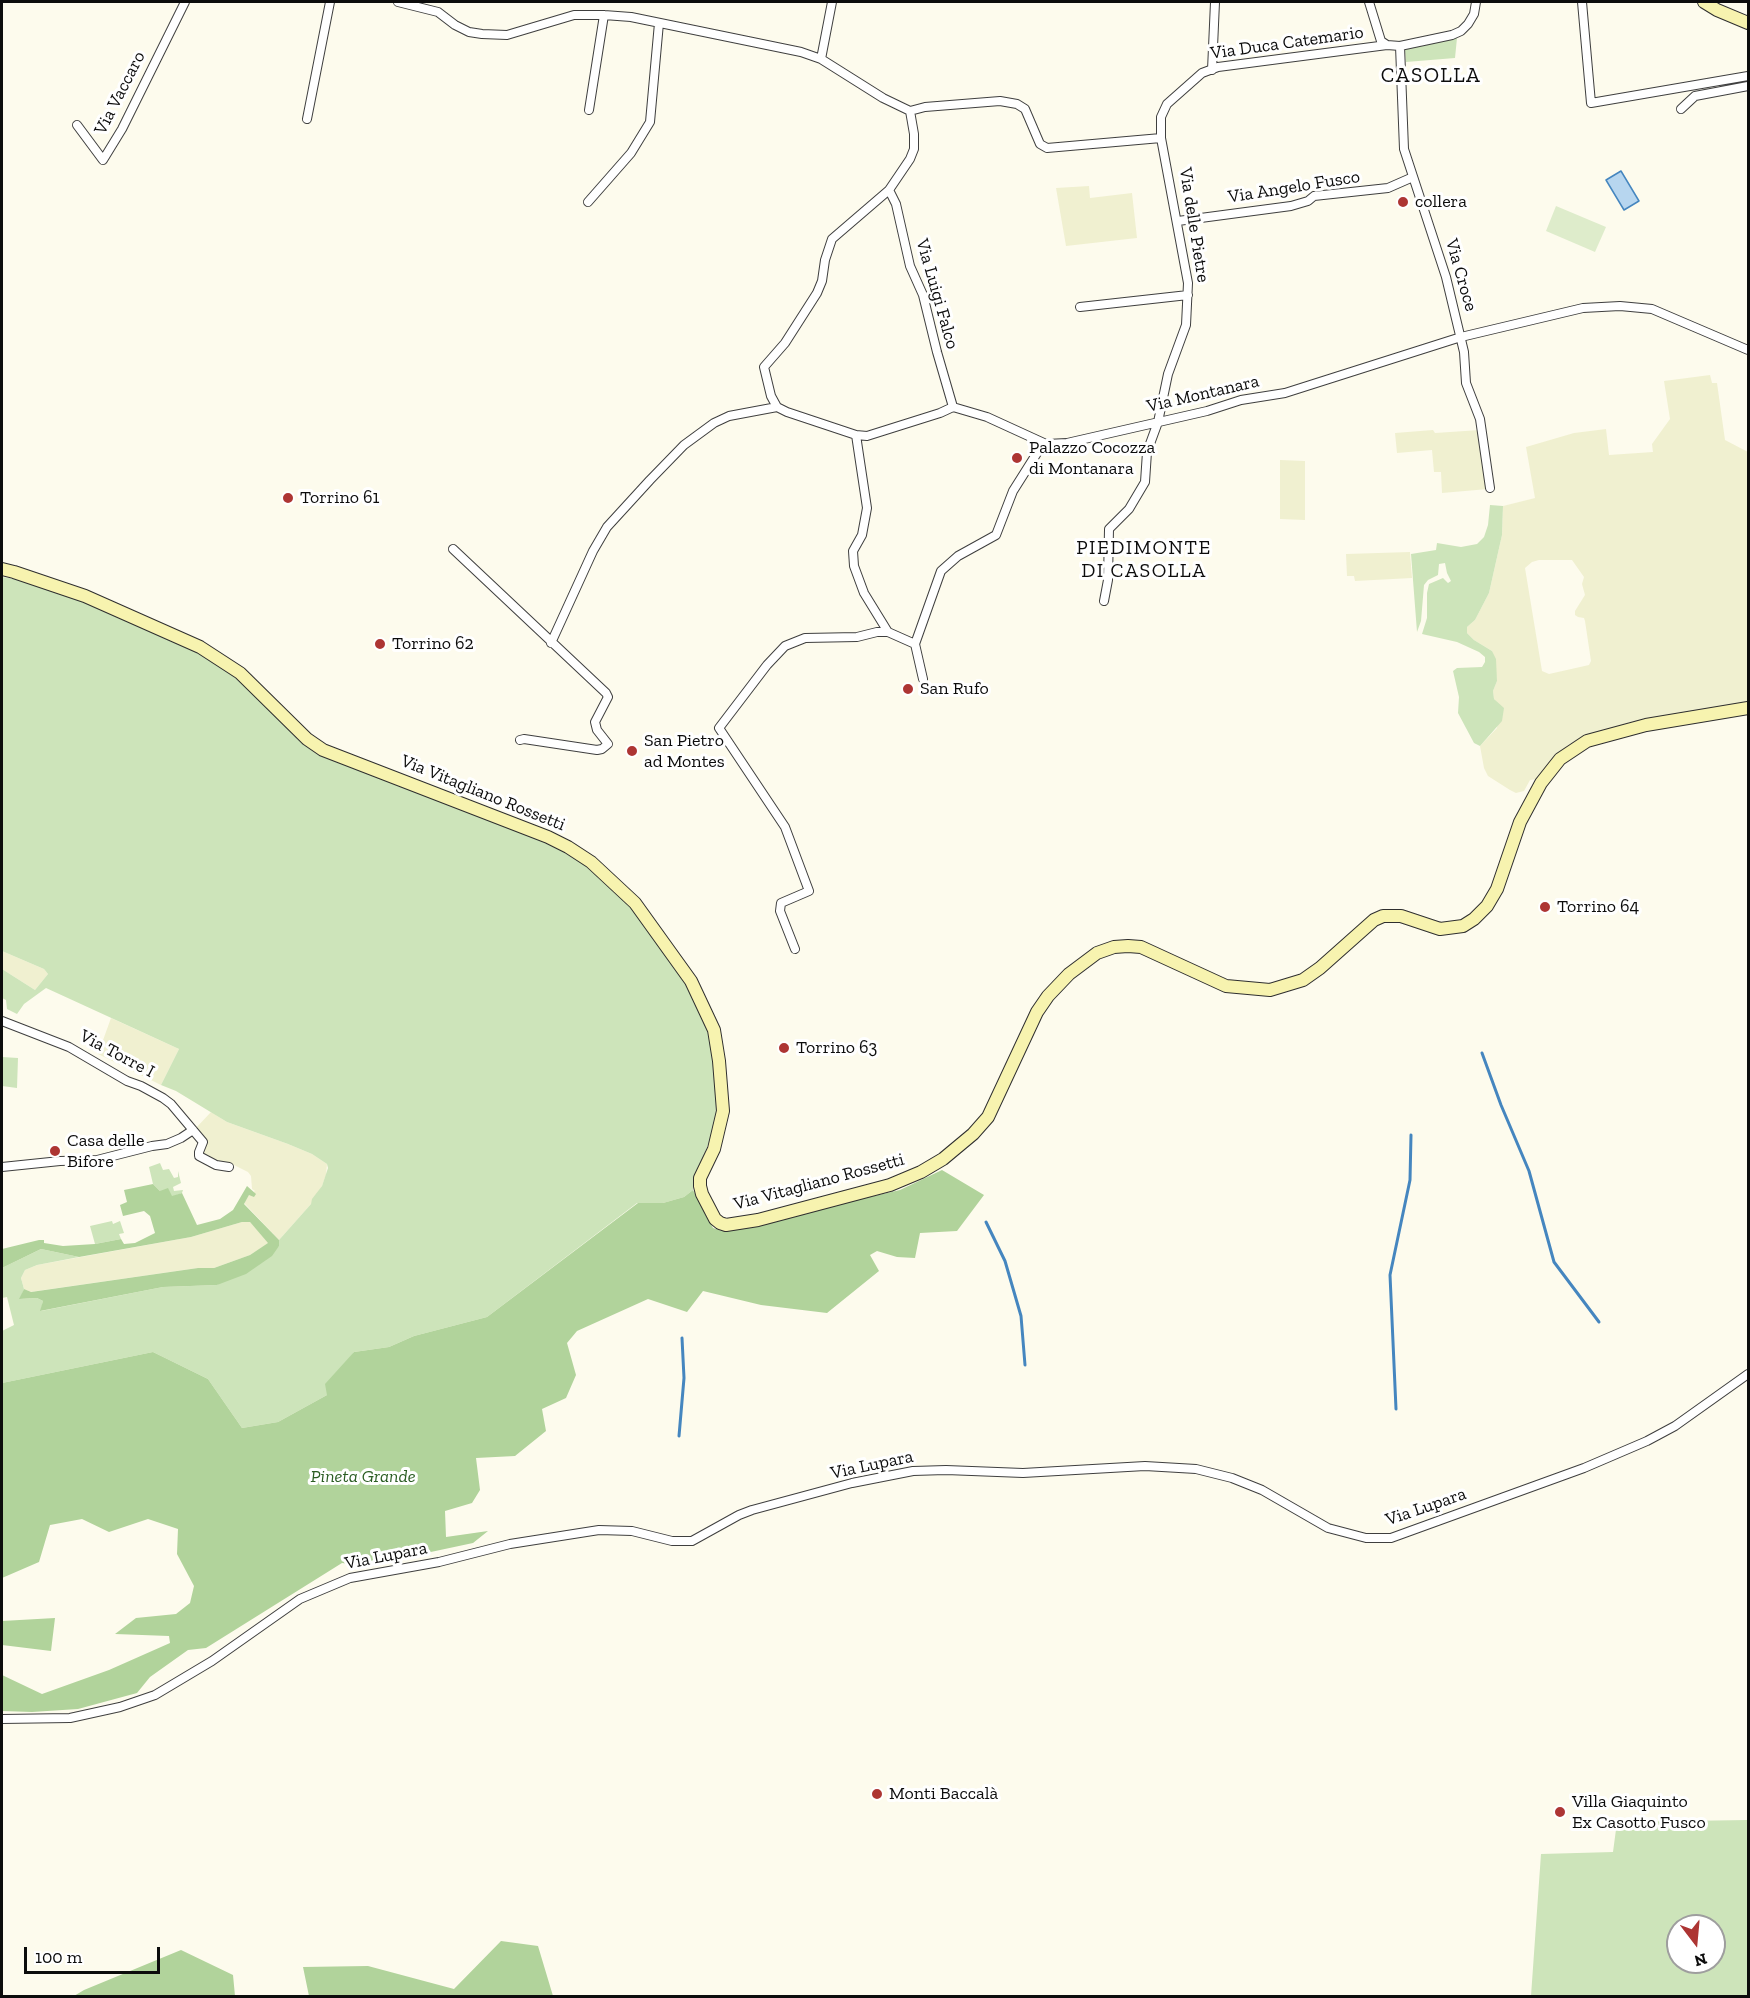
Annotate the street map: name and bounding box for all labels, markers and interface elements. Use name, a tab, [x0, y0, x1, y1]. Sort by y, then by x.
street label: Via Duca Catemario	[1209, 22, 1365, 64]
street label: Via Vaccaro	[90, 48, 150, 138]
district label: CASOLLA	[1381, 63, 1481, 89]
street label: Via delle Pietre	[1174, 166, 1214, 284]
street label: Via Angelo Fusco	[1227, 166, 1361, 208]
place label: collera	[1415, 191, 1467, 213]
marker: collera	[1396, 195, 1410, 209]
street label: Via Luigi Falco	[911, 236, 963, 352]
street label: Via Croce	[1440, 236, 1482, 314]
street label: Via Montanara	[1145, 371, 1261, 417]
place label: Palazzo Cocozza di Montanara	[1029, 437, 1155, 480]
marker: Palazzo Cocozza di Montanara	[1010, 451, 1024, 465]
place label: Torrino 61	[300, 487, 380, 509]
marker: Torrino 61	[281, 491, 295, 505]
district label: PIEDIMONTE DI CASOLLA	[1076, 536, 1212, 583]
place label: Torrino 62	[392, 633, 474, 655]
marker: Torrino 62	[373, 637, 387, 651]
place label: San Rufo	[920, 678, 989, 700]
marker: San Rufo	[901, 682, 915, 696]
place label: San Pietro ad Montes	[644, 730, 725, 772]
marker: San Pietro ad Montes	[625, 744, 639, 758]
street label: Via Vitagliano Rossetti	[398, 750, 568, 836]
place label: Torrino 64	[1557, 896, 1639, 918]
marker: Torrino 64	[1538, 900, 1552, 914]
street label: Via Torre I	[76, 1025, 158, 1083]
place label: Torrino 63	[796, 1037, 877, 1059]
marker: Torrino 63	[777, 1041, 791, 1055]
place label: Casa delle Bifore	[67, 1130, 144, 1172]
marker: Casa delle Bifore	[48, 1144, 62, 1158]
street label: Via Vitagliano Rossetti	[731, 1149, 907, 1215]
street label: Via Lupara	[829, 1446, 915, 1484]
park label: Pineta Grande	[311, 1466, 415, 1488]
street label: Via Lupara	[1383, 1483, 1469, 1531]
street label: Via Lupara	[343, 1537, 429, 1575]
place label: Monti Baccalà	[889, 1783, 998, 1805]
marker: Monti Baccalà	[870, 1787, 884, 1801]
place label: Villa Giaquinto Ex Casotto Fusco	[1572, 1791, 1706, 1834]
marker: Villa Giaquinto Ex Casotto Fusco	[1553, 1805, 1567, 1819]
north arrow	[1666, 1914, 1726, 1974]
scale bar	[27, 1935, 164, 1973]
text: 100 m	[35, 1946, 82, 1968]
text: N	[1692, 1949, 1709, 1971]

